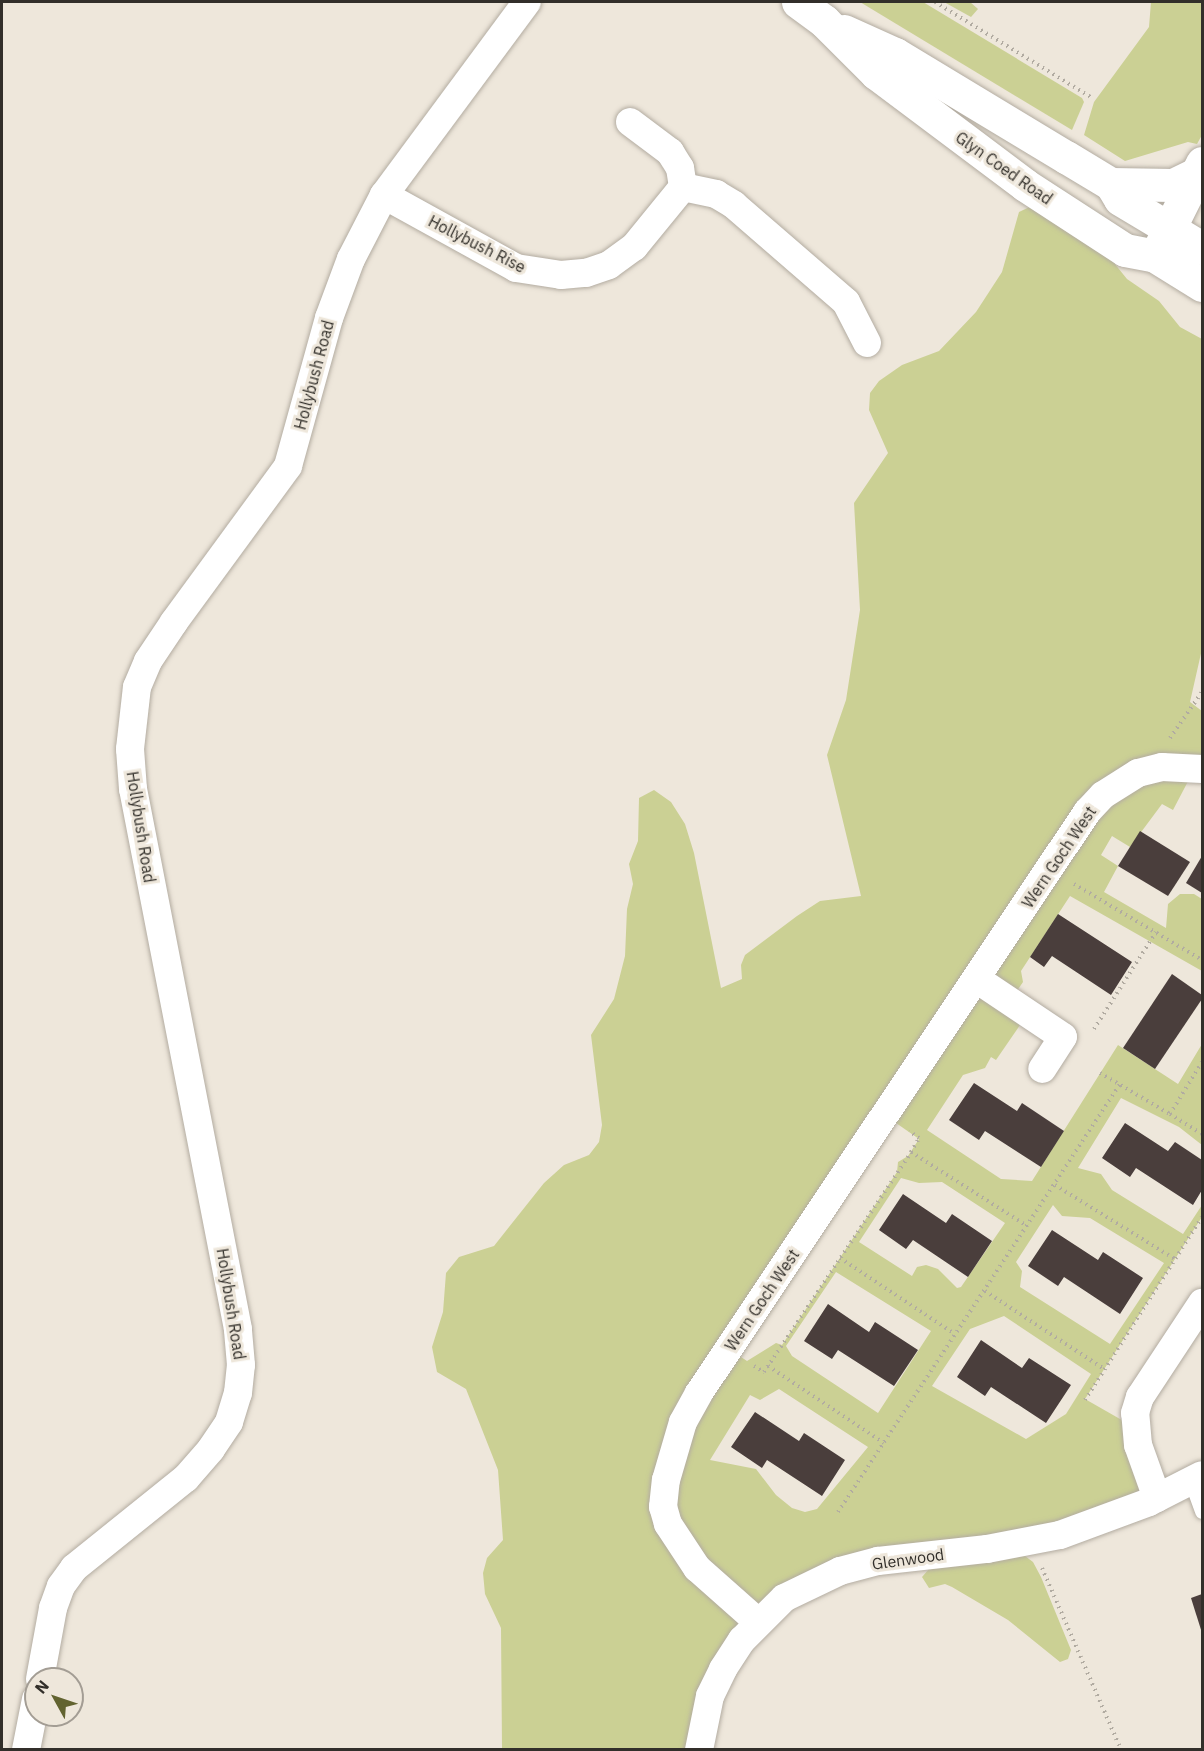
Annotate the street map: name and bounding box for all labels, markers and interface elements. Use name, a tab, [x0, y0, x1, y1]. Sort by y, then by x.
street label: Glyn Coed Road	[952, 128, 1056, 208]
street label: Hollybush Rise	[425, 211, 529, 277]
street label: Hollybush Road	[290, 318, 338, 432]
street label: Hollybush Road	[123, 770, 159, 884]
street label: Wern Goch West	[1018, 802, 1100, 912]
street label: Wern Goch West	[721, 1245, 803, 1355]
street label: Hollybush Road	[213, 1247, 249, 1361]
street label: Glenwood	[871, 1544, 945, 1574]
north arrow	[24, 1667, 84, 1727]
text: N	[30, 1676, 53, 1698]

